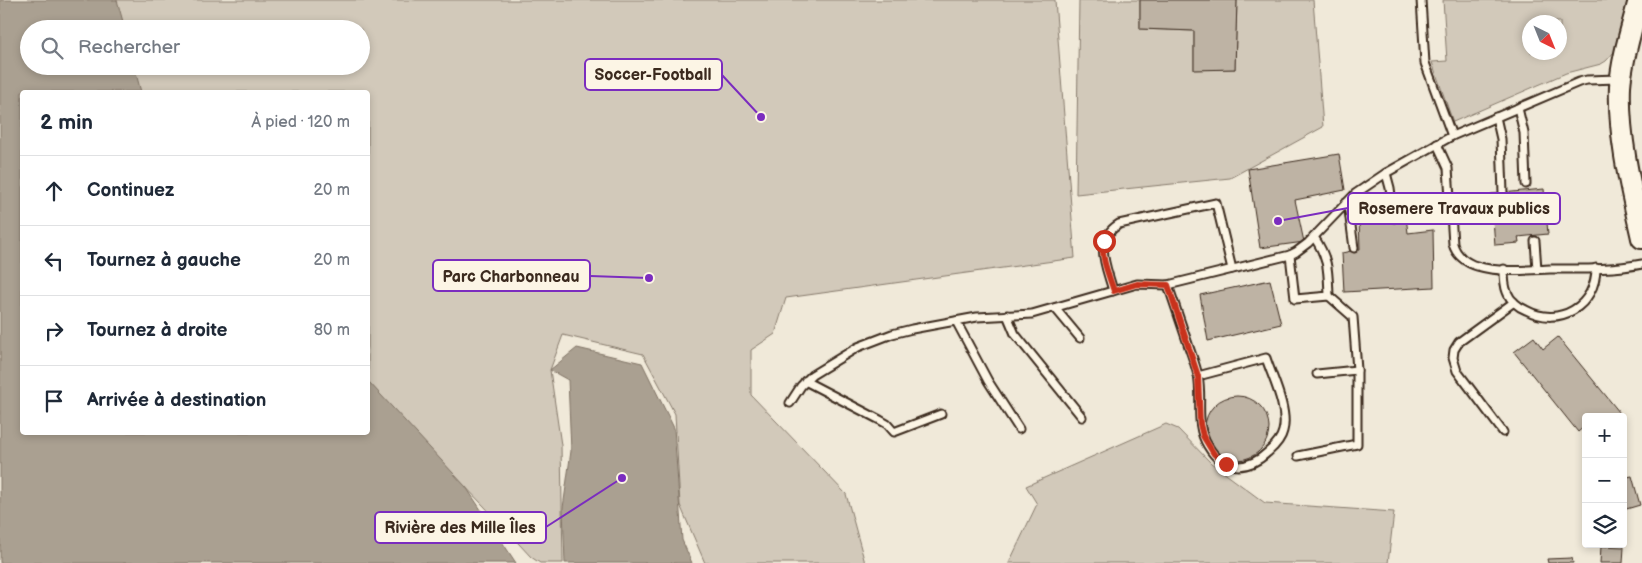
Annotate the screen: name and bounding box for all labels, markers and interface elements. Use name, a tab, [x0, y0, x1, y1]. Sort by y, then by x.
north arrow	[1522, 15, 1567, 60]
search box	[20, 20, 370, 75]
icon: search	[38, 34, 66, 62]
text: Rechercher	[78, 36, 180, 59]
callout: Soccer-Football	[585, 59, 722, 90]
text: Soccer-Football	[594, 66, 712, 85]
text: 2 min	[40, 110, 93, 135]
text: À pied · 120 m	[251, 113, 350, 132]
icon: ahead	[40, 177, 68, 205]
text: Continuez	[87, 179, 174, 202]
text: 20 m	[314, 181, 350, 200]
callout: Rosemere Travaux publics	[1348, 193, 1560, 224]
text: Rosemere Travaux publics	[1358, 200, 1550, 219]
route start	[1093, 230, 1116, 253]
icon: left	[40, 247, 68, 275]
text: Tournez à gauche	[87, 249, 241, 272]
text: 20 m	[314, 251, 350, 270]
callout: Parc Charbonneau	[433, 260, 590, 291]
text: Parc Charbonneau	[443, 268, 579, 287]
icon: right	[40, 317, 68, 345]
text: Tournez à droite	[87, 319, 228, 342]
text: 80 m	[314, 321, 350, 340]
icon: arrive	[40, 387, 68, 415]
text: Arrivée à destination	[87, 389, 266, 412]
map controls	[1582, 413, 1627, 548]
button: +	[1582, 413, 1627, 458]
route end	[1215, 453, 1238, 476]
button: −	[1582, 458, 1627, 503]
button: layers	[1582, 503, 1627, 548]
callout: Rivière des Mille Îles	[375, 512, 546, 543]
text: Rivière des Mille Îles	[384, 516, 536, 538]

